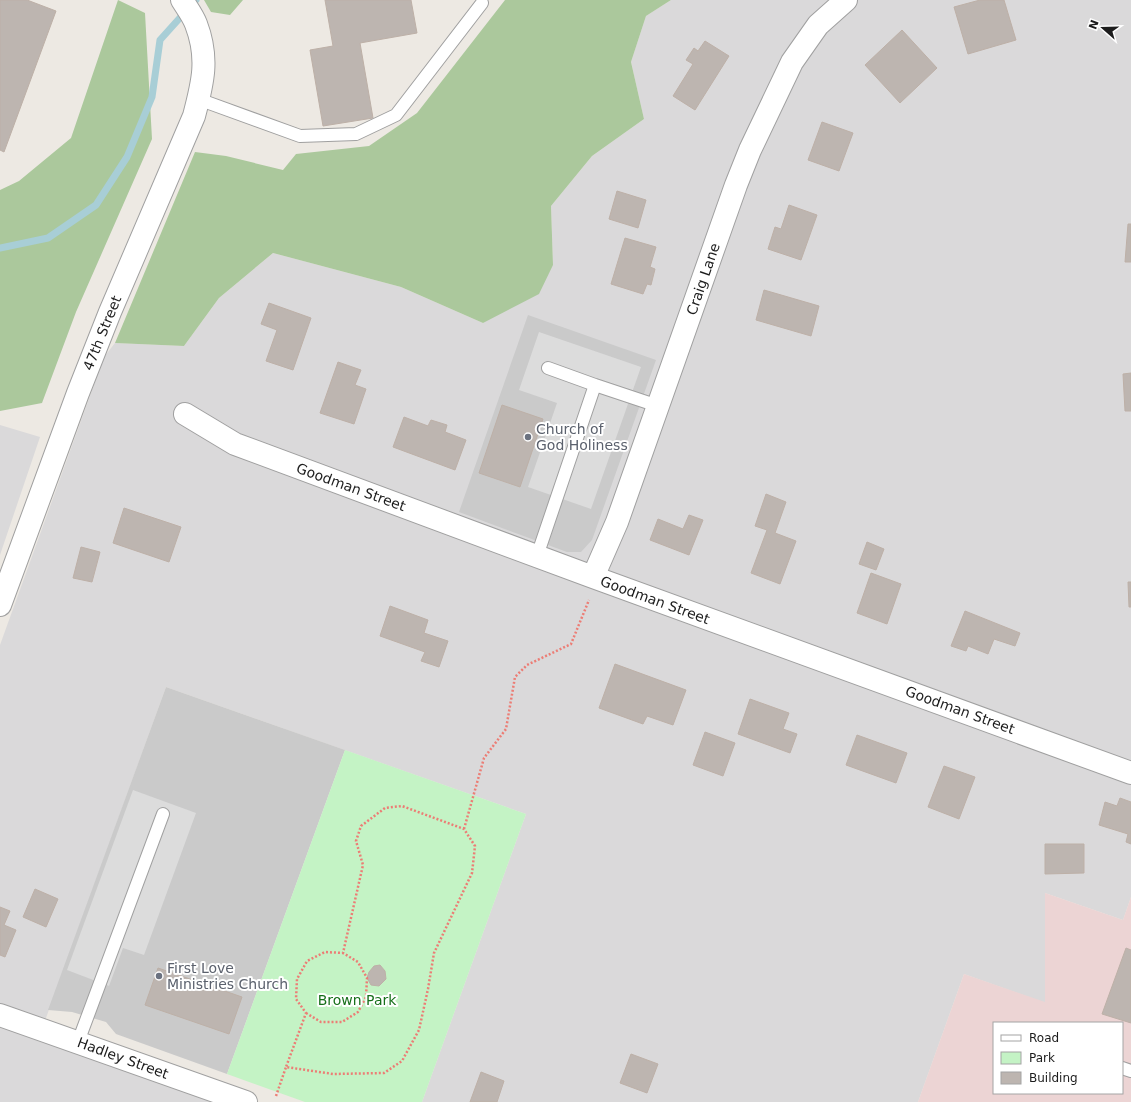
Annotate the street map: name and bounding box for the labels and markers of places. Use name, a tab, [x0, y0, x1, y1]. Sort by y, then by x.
place label: Church of God Holiness	[536, 421, 628, 453]
marker: Church of God Holiness	[523, 432, 533, 442]
place label: First Love Ministries Church	[167, 960, 288, 992]
marker: First Love Ministries Church	[154, 971, 164, 981]

